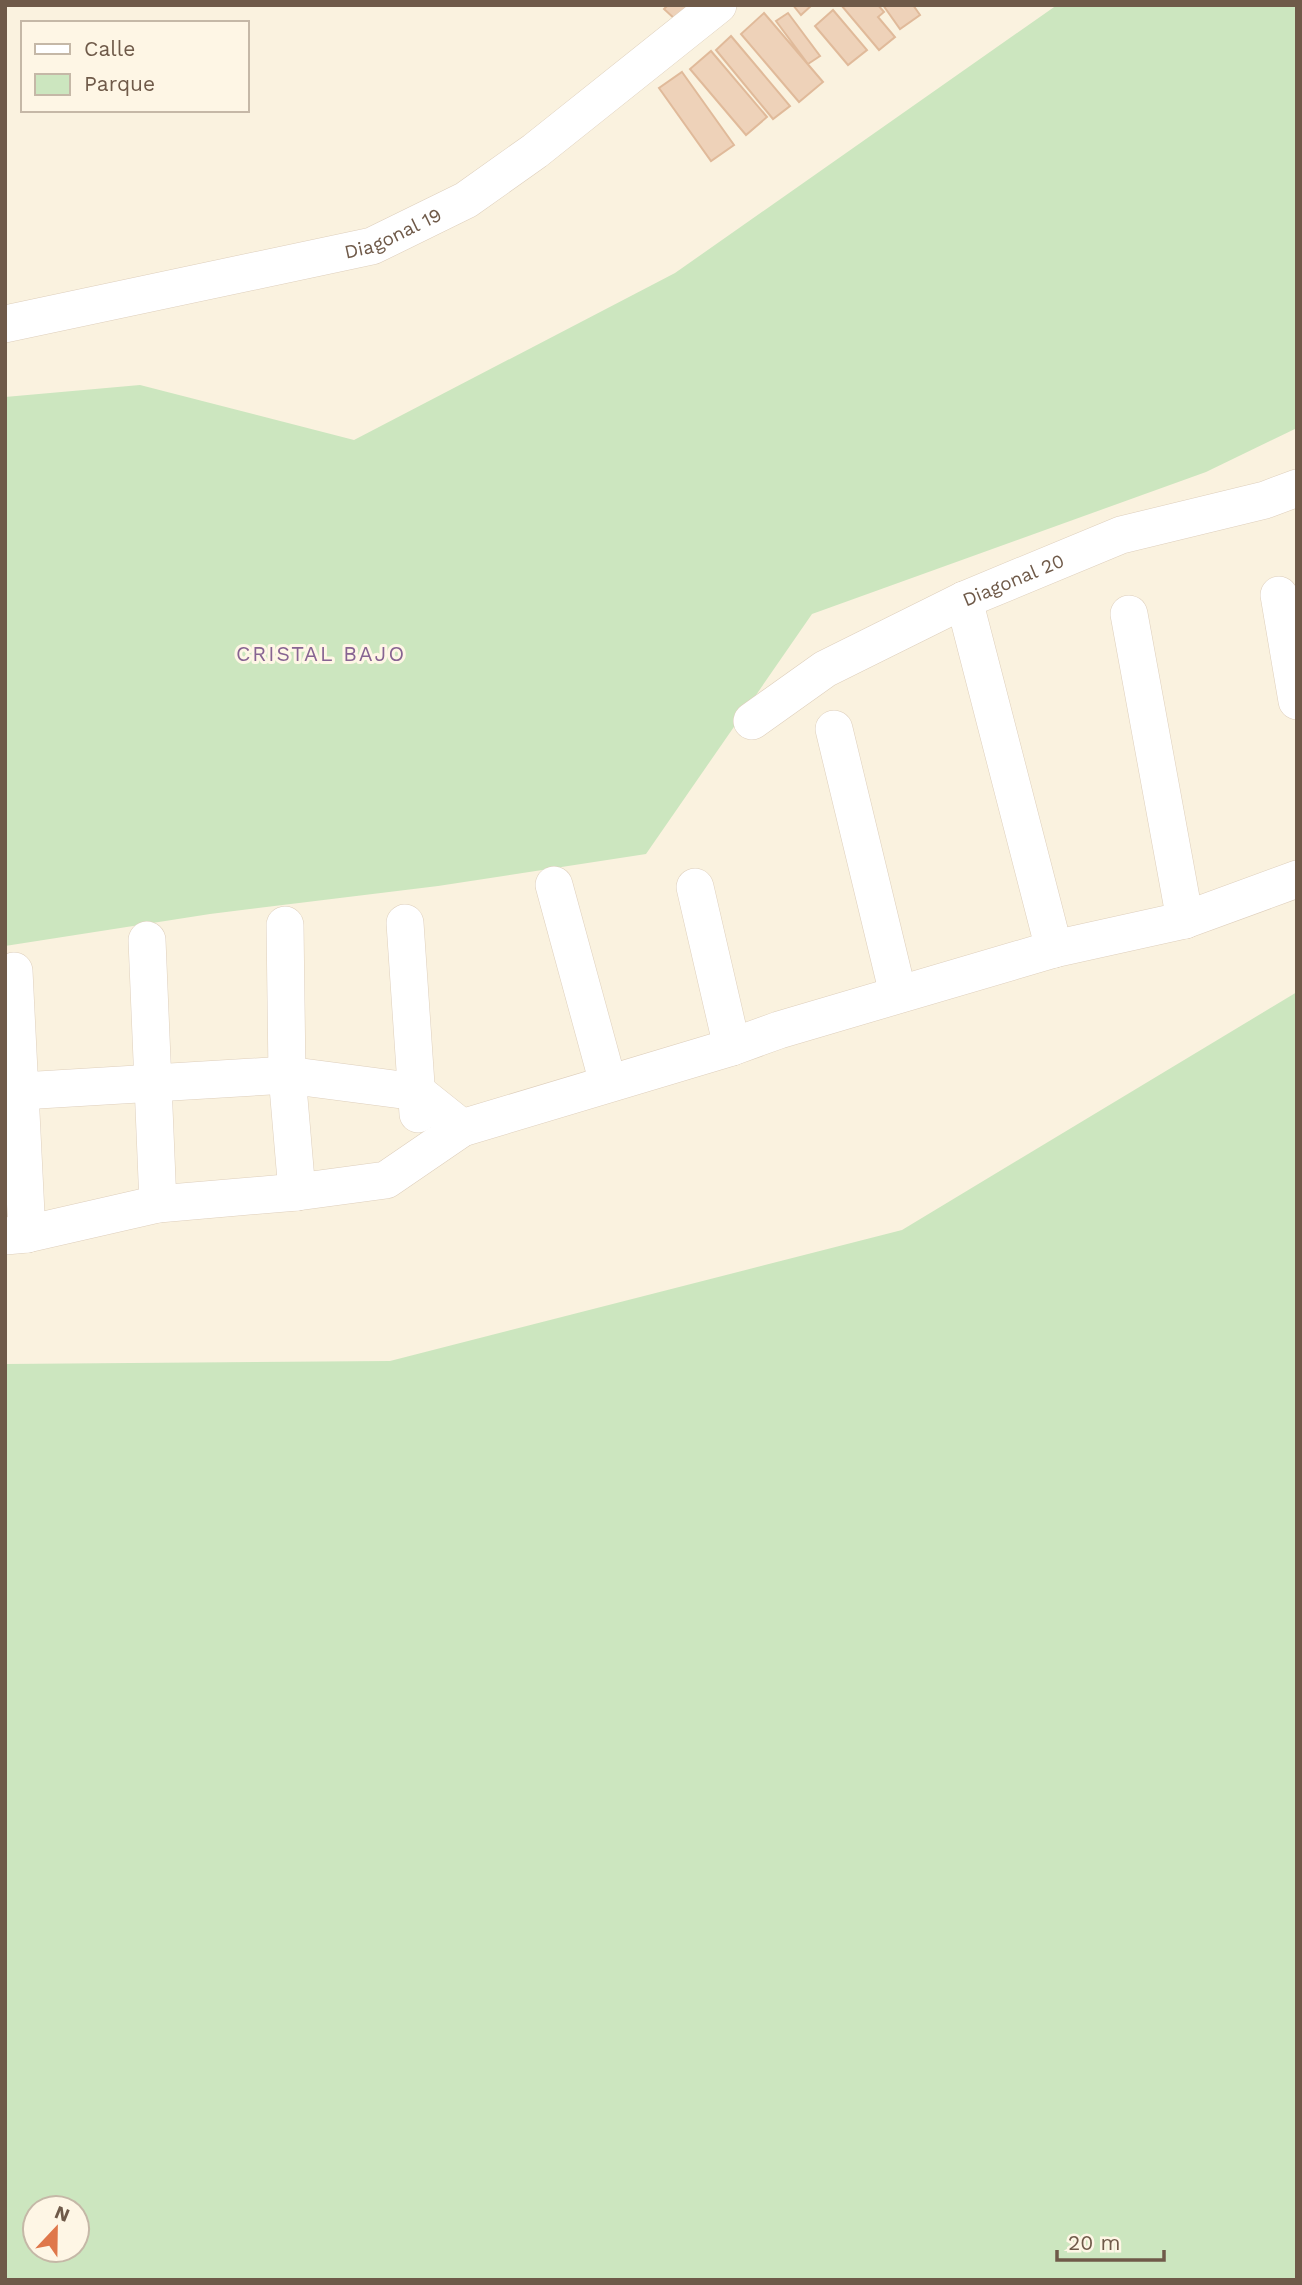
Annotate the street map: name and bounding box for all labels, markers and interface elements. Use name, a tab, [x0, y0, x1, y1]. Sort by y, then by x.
legend	[21, 21, 248, 112]
text: Calle	[84, 36, 135, 61]
text: Parque	[84, 71, 155, 96]
street label: Diagonal 19	[342, 203, 445, 264]
street label: Diagonal 20	[959, 549, 1068, 611]
district label: CRISTAL BAJO	[236, 641, 406, 666]
north arrow	[21, 2194, 91, 2264]
text: N	[51, 2200, 73, 2227]
scale bar	[1057, 2218, 1164, 2262]
text: 20 m	[1068, 2230, 1120, 2255]

